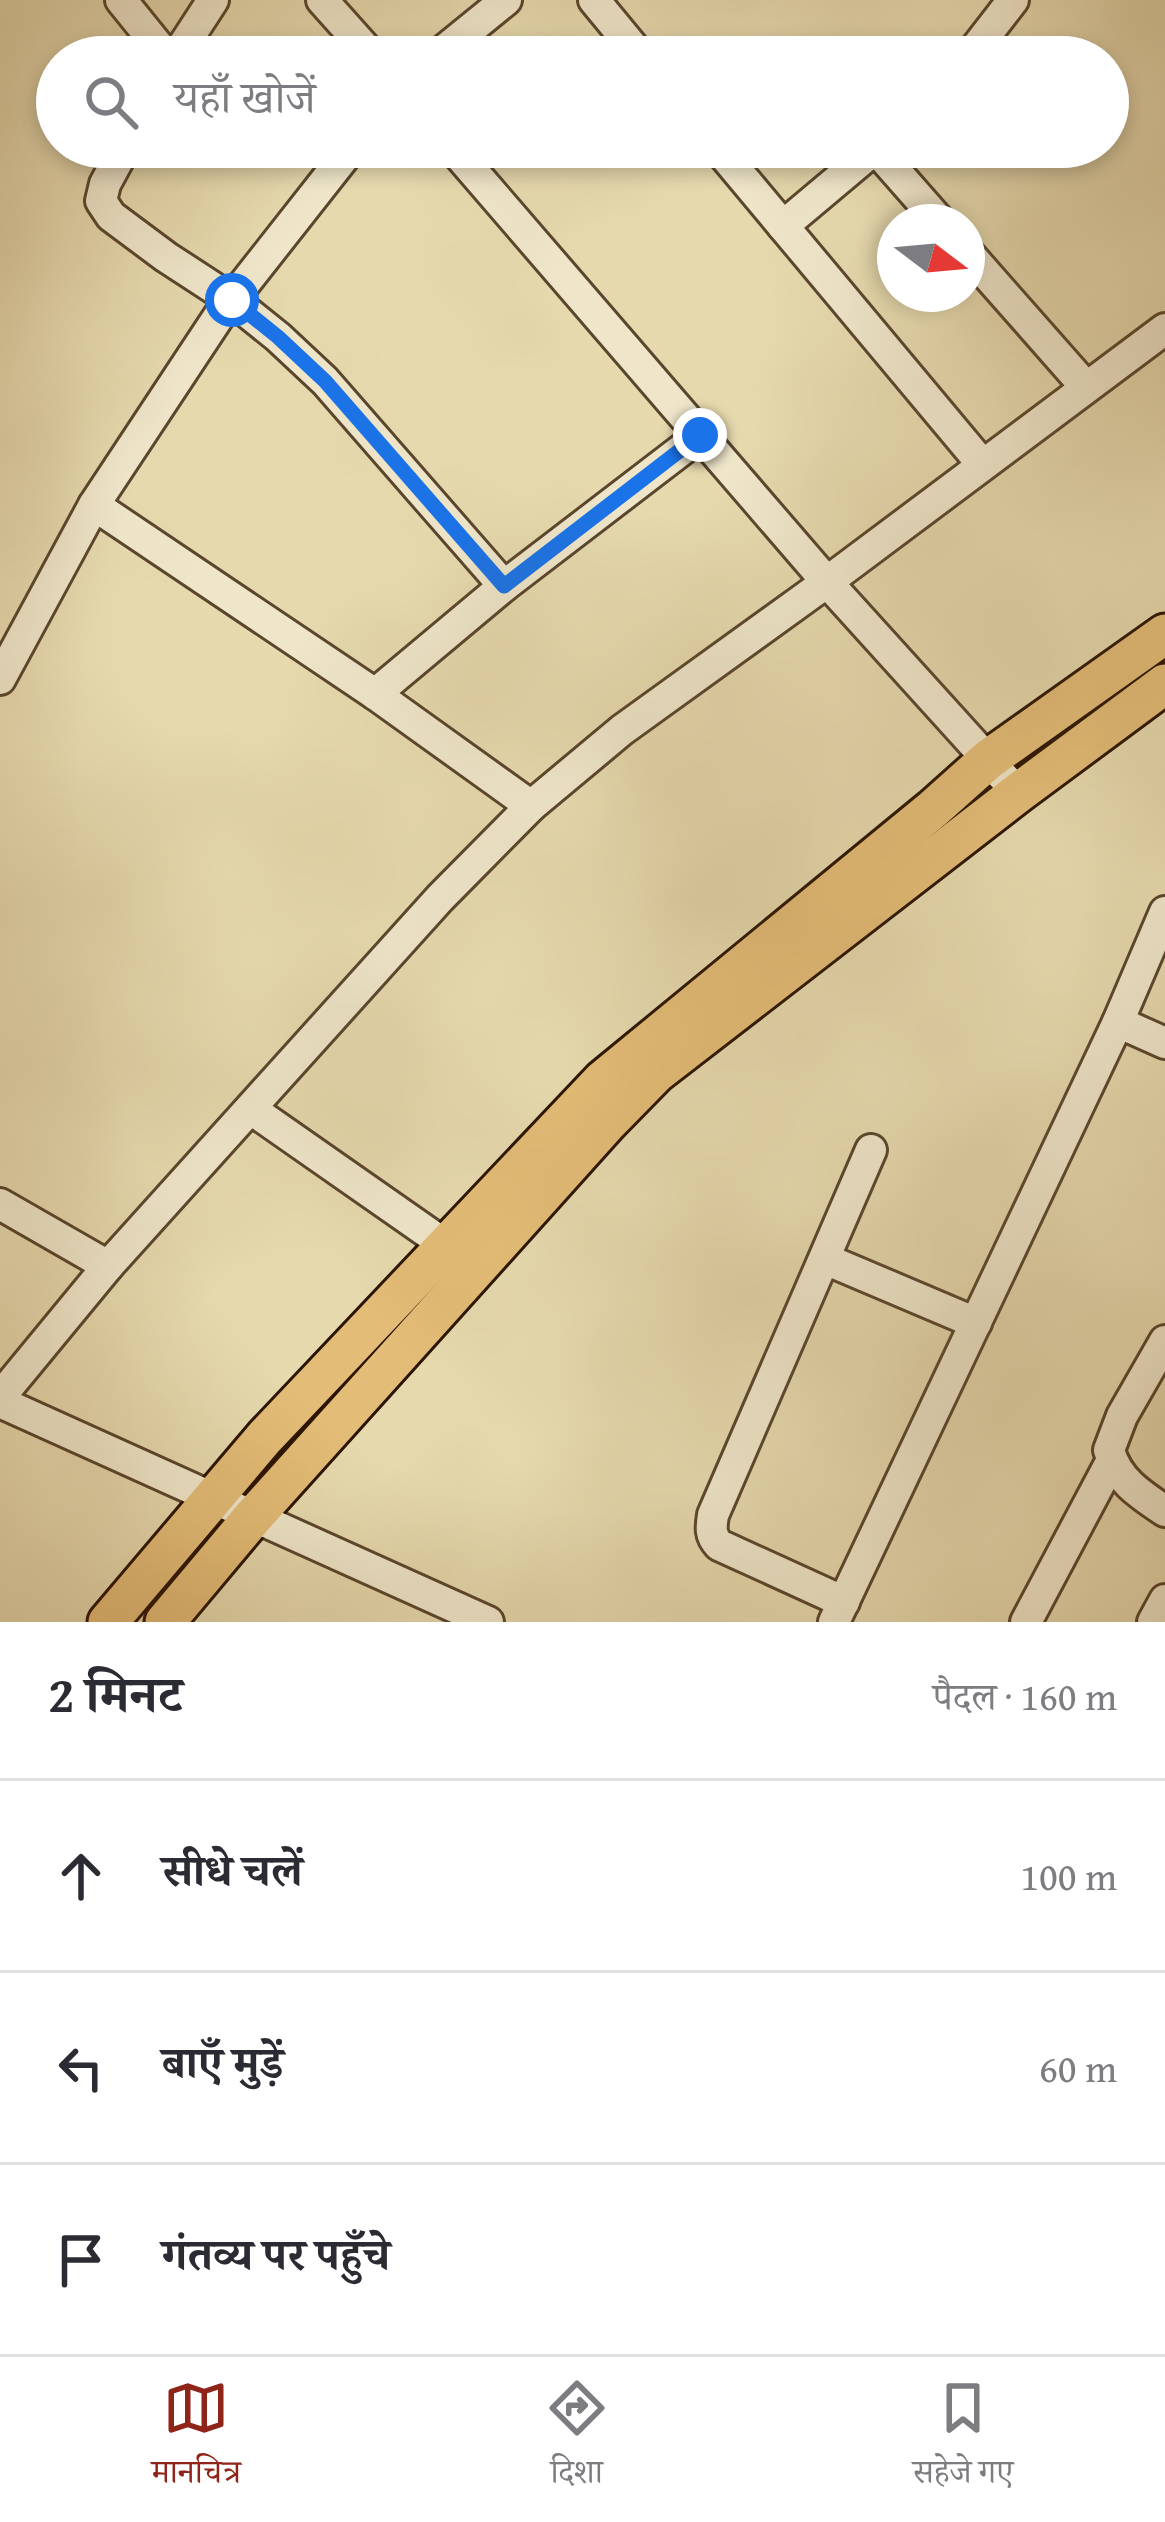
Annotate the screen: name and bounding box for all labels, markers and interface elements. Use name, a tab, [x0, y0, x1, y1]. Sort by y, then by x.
search box	[36, 36, 1129, 168]
text: यहाँ खोजें	[174, 64, 316, 129]
icon: search	[78, 69, 144, 135]
north arrow	[877, 204, 985, 312]
route start	[205, 273, 259, 327]
route end	[673, 408, 727, 462]
text: 2 मिनट	[48, 1656, 182, 1731]
text: पैदल · 160 m	[933, 1667, 1117, 1724]
text: सीधे चलें	[162, 1837, 302, 1902]
icon: ahead	[48, 1843, 114, 1909]
text: 100 m	[1020, 1847, 1117, 1904]
text: बाएँ मुड़ें	[162, 2029, 283, 2094]
icon: left	[48, 2035, 114, 2101]
text: 60 m	[1039, 2039, 1117, 2096]
text: गंतव्य पर पहुँचे	[162, 2221, 390, 2286]
icon: arrive	[48, 2227, 114, 2293]
tab: मानचित्र	[151, 2375, 241, 2504]
tab: दिशा	[544, 2375, 610, 2504]
tab: सहेजे गए	[912, 2375, 1014, 2504]

